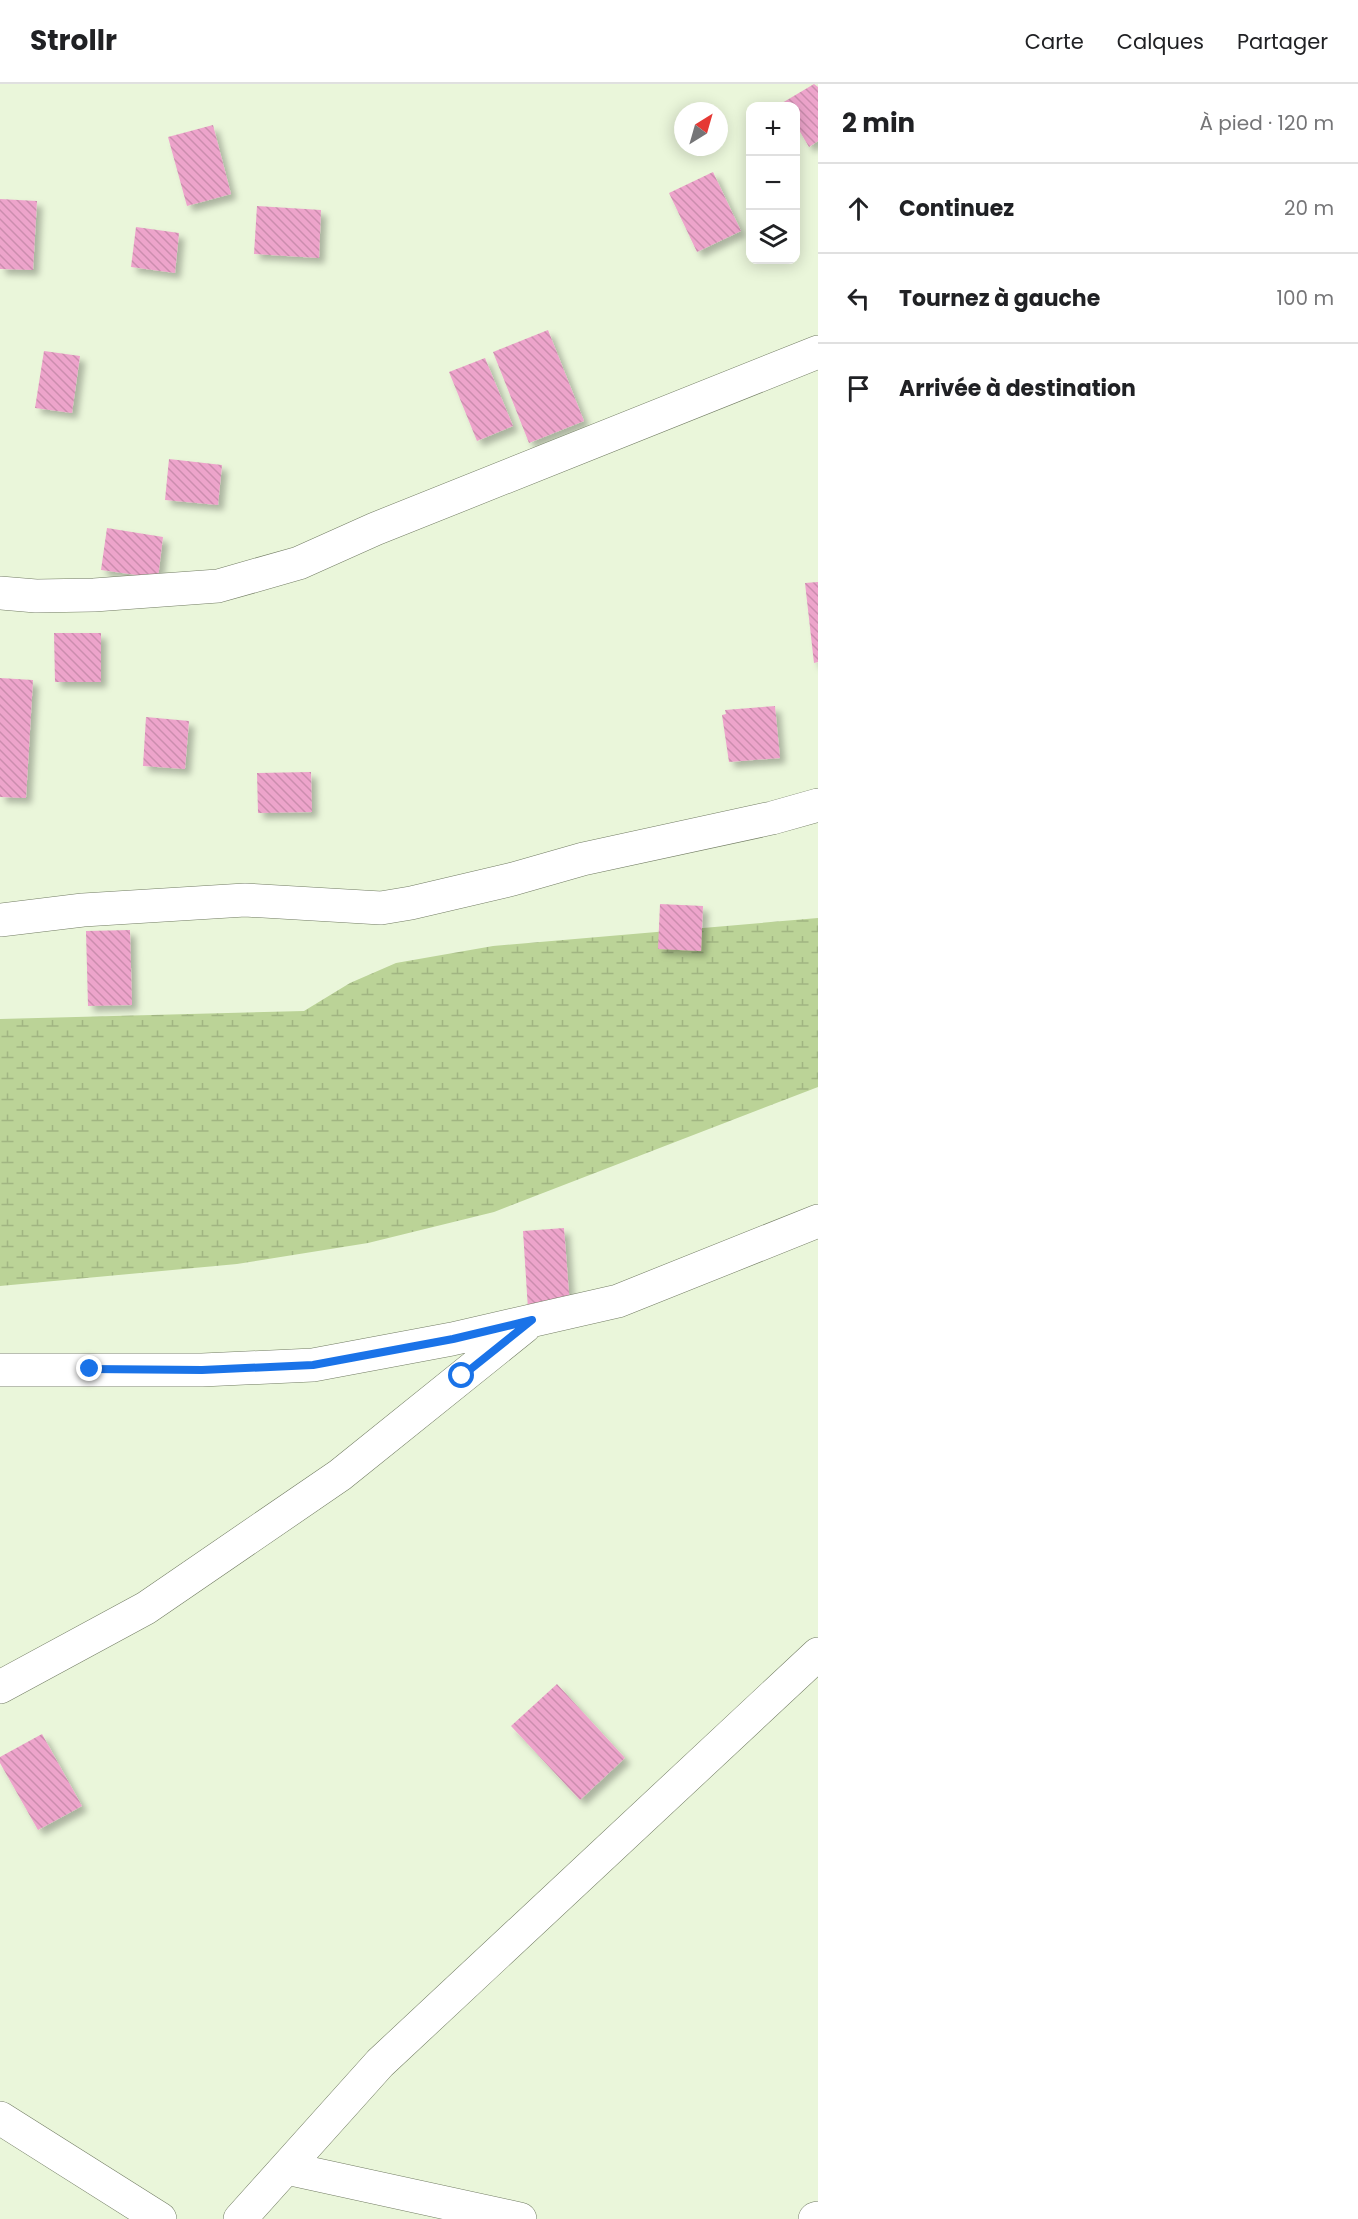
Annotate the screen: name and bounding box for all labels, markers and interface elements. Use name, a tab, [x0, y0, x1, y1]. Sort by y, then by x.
text: Strollr	[30, 21, 117, 60]
text: Carte	[1025, 27, 1084, 56]
text: Calques	[1117, 27, 1204, 56]
text: Partager	[1237, 27, 1328, 56]
north arrow	[674, 102, 728, 156]
map controls	[746, 102, 800, 264]
button: +	[746, 102, 800, 156]
text: 2 min	[842, 105, 915, 141]
text: À pied · 120 m	[1200, 109, 1334, 137]
button: −	[746, 156, 800, 210]
icon: ahead	[842, 192, 875, 225]
text: Continuez	[899, 193, 1014, 224]
text: 20 m	[1284, 194, 1334, 222]
button: layers	[746, 210, 800, 264]
icon: left	[842, 282, 875, 315]
text: Tournez à gauche	[899, 283, 1100, 314]
text: 100 m	[1277, 284, 1334, 312]
icon: arrive	[842, 372, 875, 405]
text: Arrivée à destination	[899, 373, 1136, 404]
route end	[76, 1355, 102, 1381]
route start	[448, 1362, 474, 1388]

